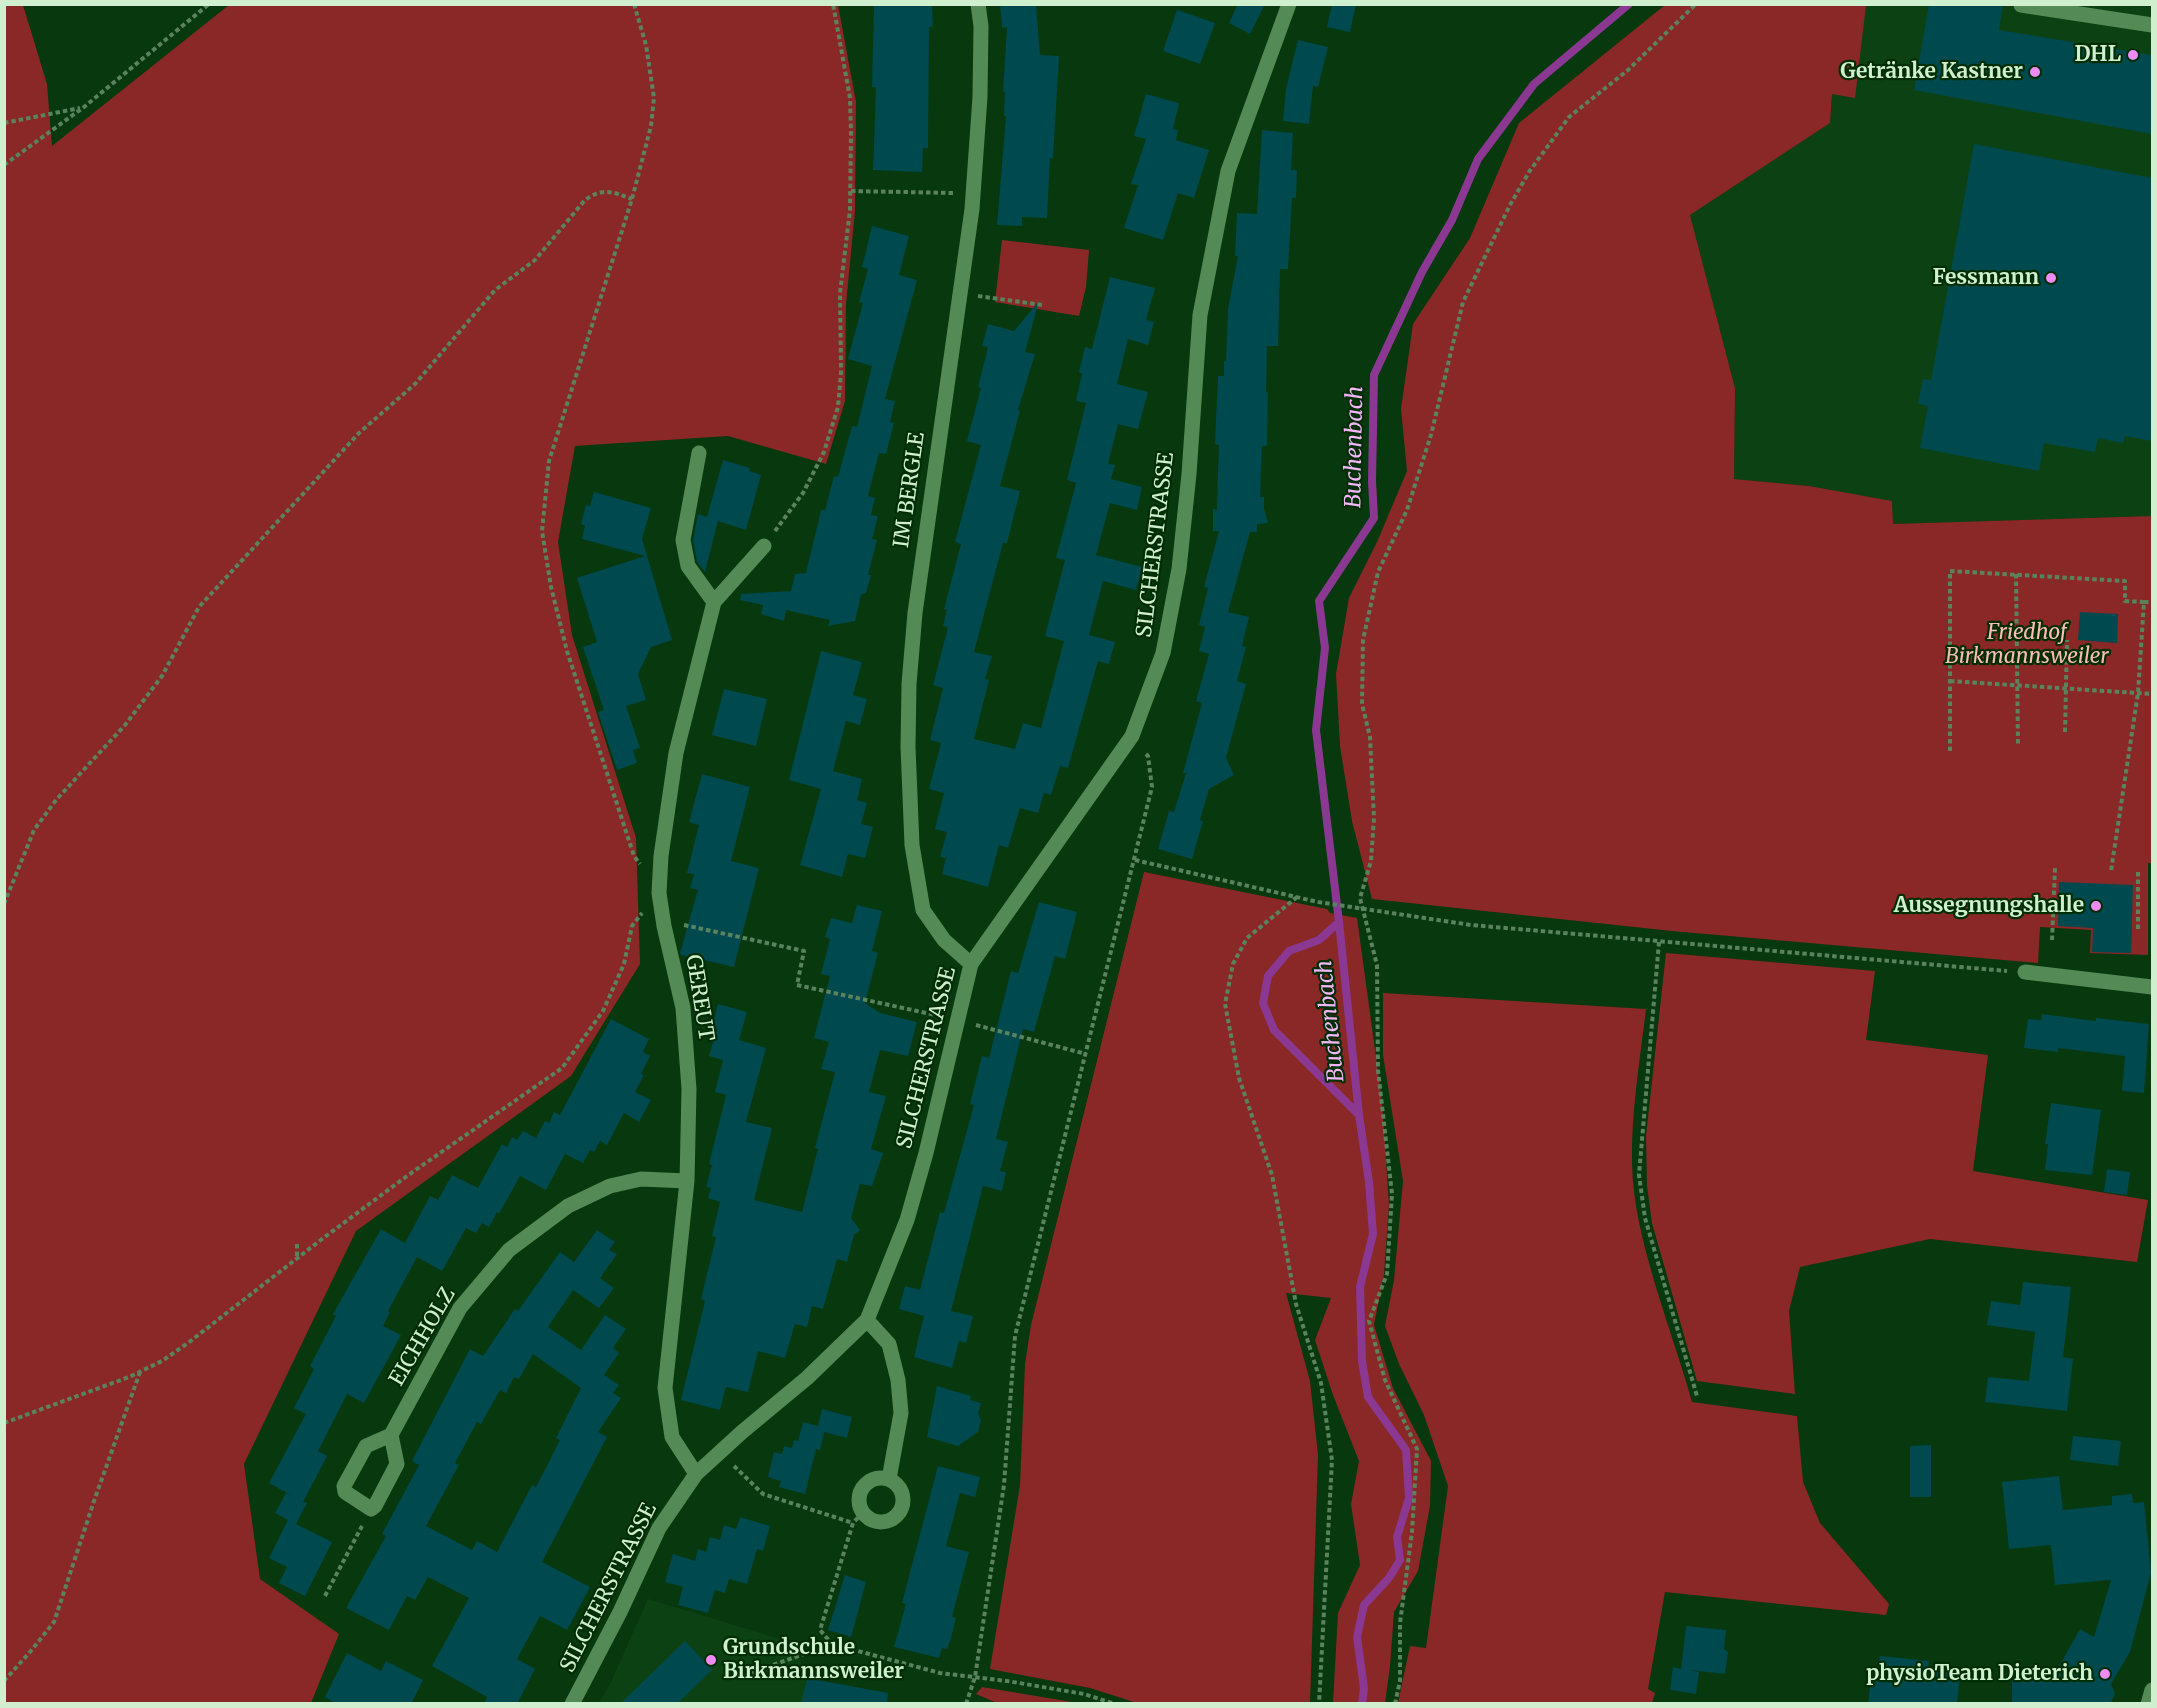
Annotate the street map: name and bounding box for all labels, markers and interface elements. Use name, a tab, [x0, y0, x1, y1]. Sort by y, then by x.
place label: DHL	[2075, 42, 2121, 68]
marker: DHL	[2126, 48, 2140, 62]
place label: Getränke Kastner	[1840, 59, 2023, 85]
marker: Getränke Kastner	[2028, 65, 2042, 79]
place label: Fessmann	[1933, 265, 2039, 291]
marker: Fessmann	[2044, 271, 2058, 285]
water label: Buchenbach	[1341, 386, 1369, 508]
street label: IM BERGLE	[889, 431, 931, 549]
street label: SILCHERSTRASSE	[1132, 451, 1180, 639]
park label: Friedhof Birkmannsweiler	[1945, 620, 2109, 670]
place label: Aussegnungshalle	[1894, 893, 2084, 919]
marker: Aussegnungshalle	[2089, 899, 2103, 913]
street label: GEREUT	[680, 953, 718, 1043]
water label: Buchenbach	[1311, 959, 1351, 1083]
street label: SILCHERSTRASSE	[892, 965, 962, 1151]
street label: EICHHOLZ	[385, 1283, 461, 1391]
street label: SILCHERSTRASSE	[555, 1499, 663, 1677]
place label: Grundschule Birkmannsweiler	[723, 1635, 904, 1685]
marker: Grundschule Birkmannsweiler	[704, 1653, 718, 1667]
place label: physioTeam Dieterich	[1866, 1661, 2093, 1687]
marker: physioTeam Dieterich	[2098, 1667, 2112, 1681]

